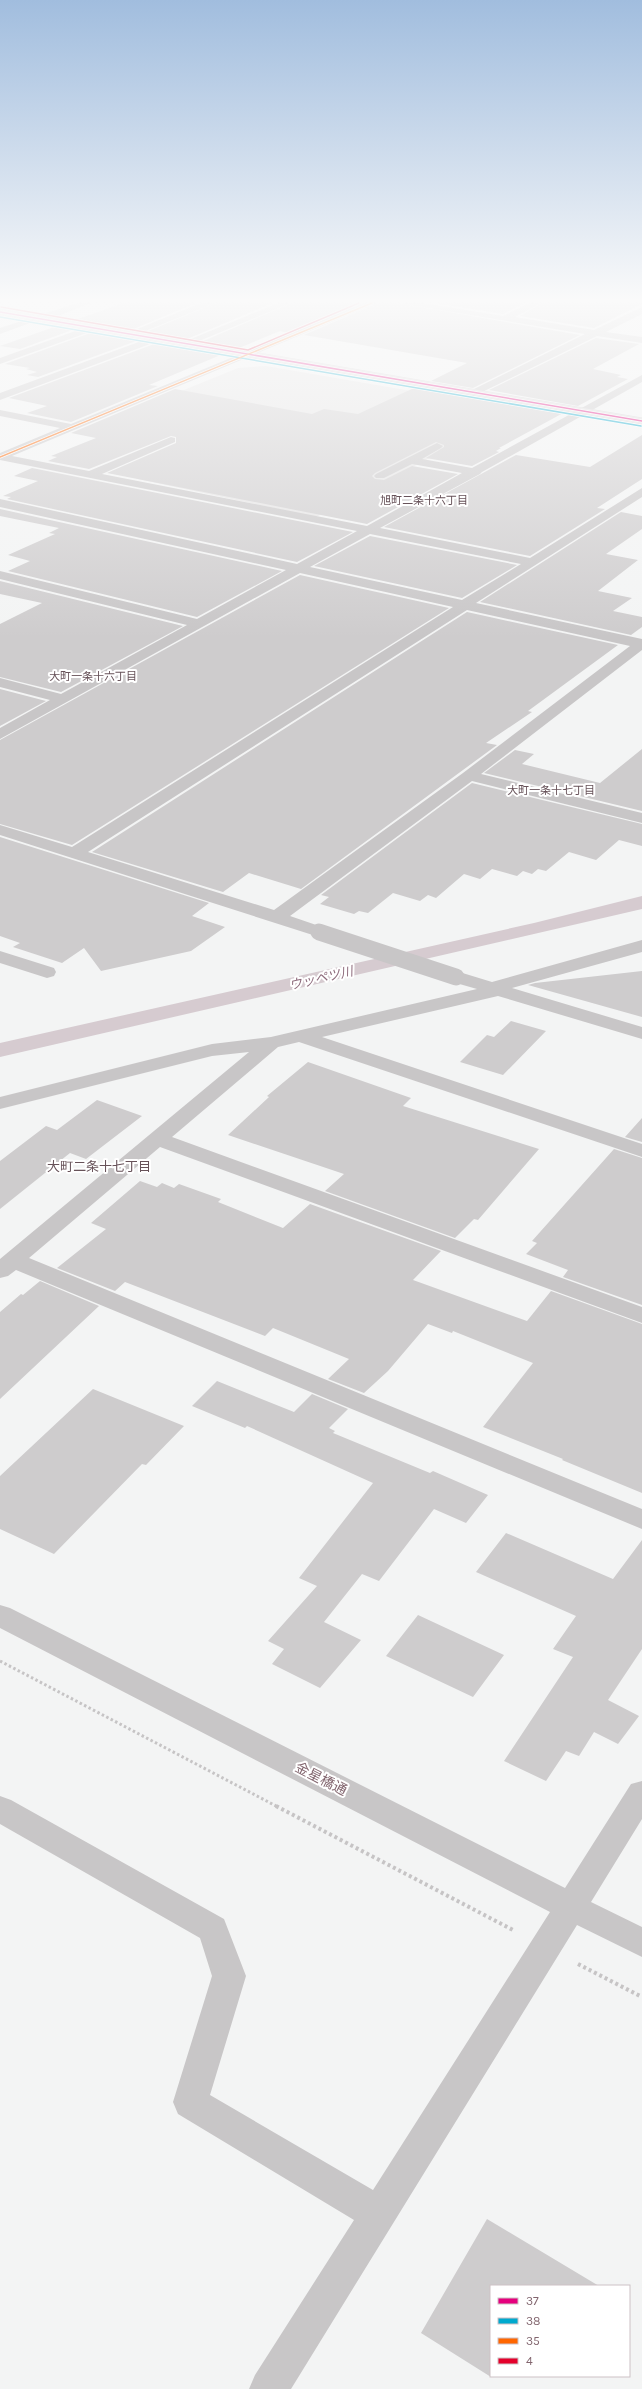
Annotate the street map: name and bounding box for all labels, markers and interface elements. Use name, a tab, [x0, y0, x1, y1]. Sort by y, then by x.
district label: 旭町二条十六丁目	[380, 494, 468, 507]
district label: 大町一条十六丁目	[49, 670, 137, 683]
district label: 大町一条十七丁目	[507, 784, 595, 797]
water label: ウッペツ川	[288, 963, 356, 993]
district label: 大町二条十七丁目	[47, 1159, 151, 1174]
street label: 金星橋通	[292, 1759, 350, 1799]
legend	[490, 2285, 630, 2377]
text: 37	[526, 2294, 539, 2308]
text: 38	[526, 2314, 540, 2328]
text: 35	[526, 2334, 540, 2348]
text: 4	[526, 2354, 533, 2368]

